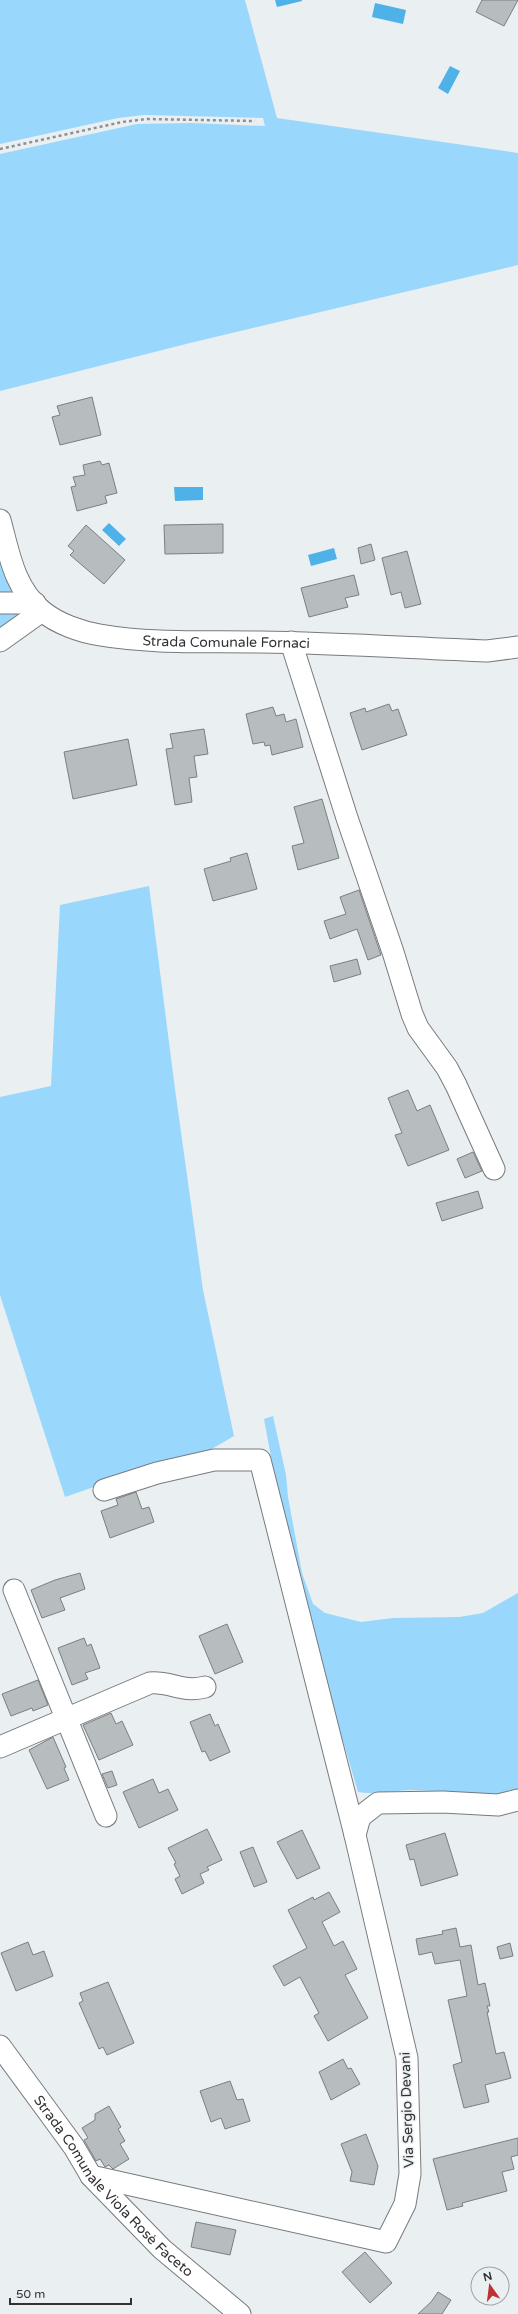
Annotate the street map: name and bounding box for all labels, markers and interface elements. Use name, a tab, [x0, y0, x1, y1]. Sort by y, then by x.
street label: Strada Comunale Fornaci	[142, 631, 310, 652]
street label: Via Sergio Devani	[396, 2052, 418, 2168]
street label: Strada Comunale Viola Rosè Faceto	[30, 2092, 197, 2280]
north arrow	[470, 2266, 510, 2306]
text: N	[482, 2269, 494, 2284]
scale bar	[10, 2280, 131, 2306]
text: 50 m	[16, 2287, 45, 2301]

